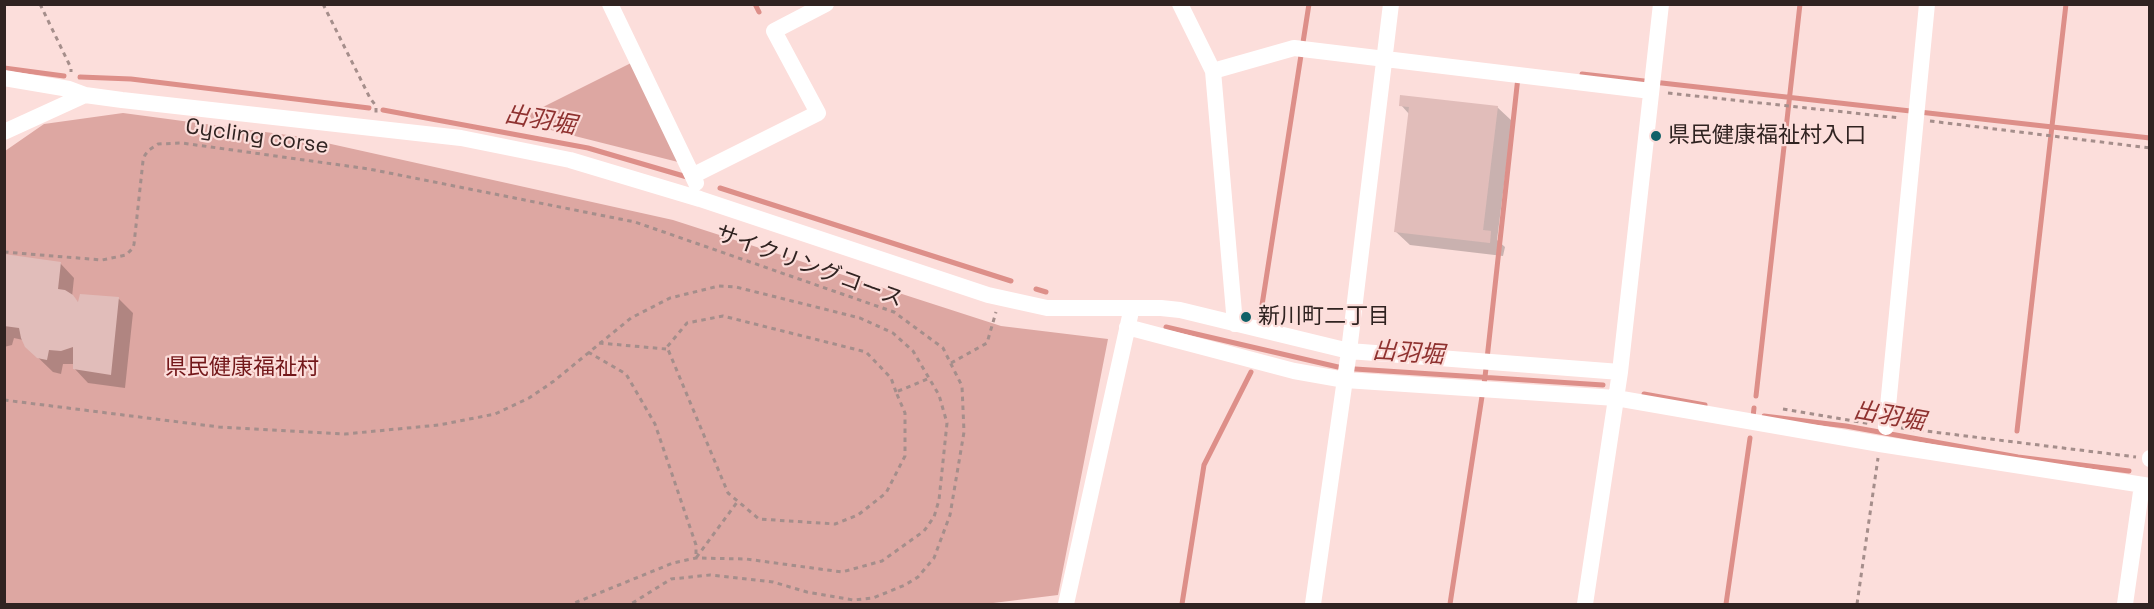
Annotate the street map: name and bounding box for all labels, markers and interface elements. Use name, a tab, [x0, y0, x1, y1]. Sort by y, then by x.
water label: 出羽堀	[502, 101, 578, 141]
street label: Cycling corse	[184, 114, 330, 160]
place label: 県民健康福祉村入口	[1668, 123, 1866, 149]
marker: 県民健康福祉村入口	[1649, 129, 1663, 143]
street label: サイクリングコース	[711, 221, 907, 313]
place label: 新川町二丁目	[1258, 304, 1390, 330]
marker: 新川町二丁目	[1239, 310, 1253, 324]
water label: 出羽堀	[1371, 337, 1445, 371]
park label: 県民健康福祉村	[165, 355, 319, 381]
water label: 出羽堀	[1851, 397, 1927, 437]

